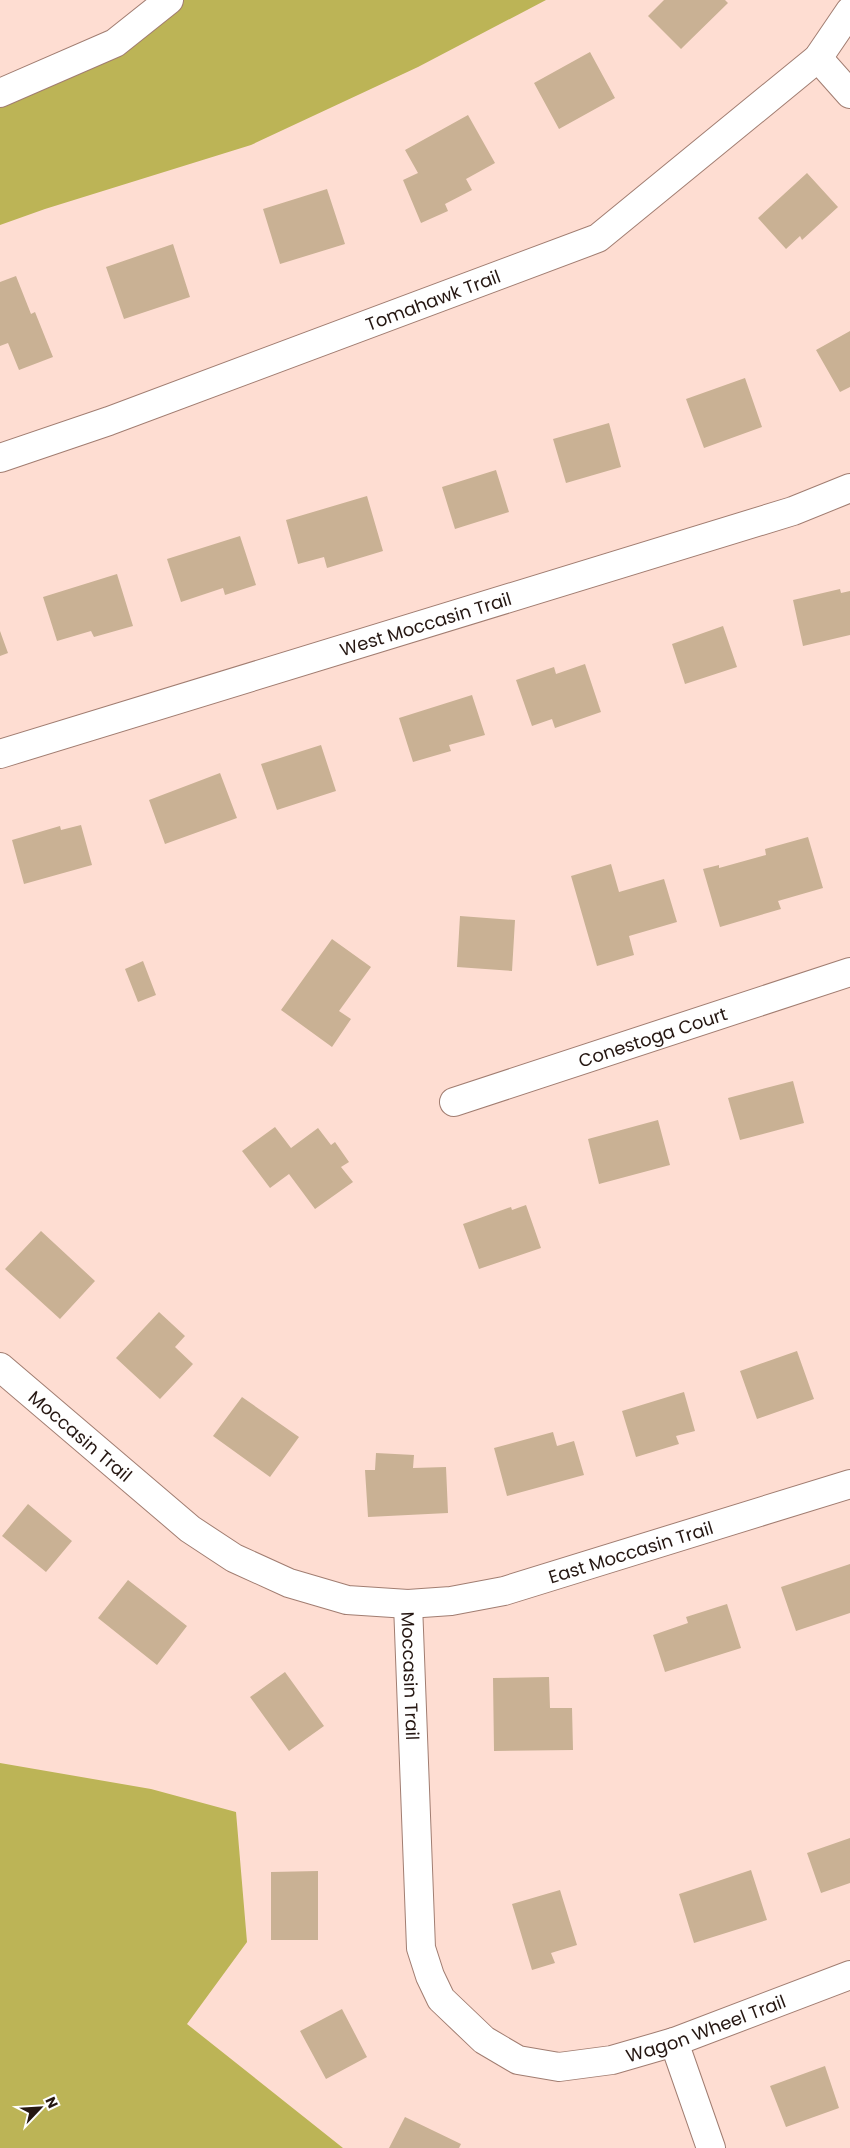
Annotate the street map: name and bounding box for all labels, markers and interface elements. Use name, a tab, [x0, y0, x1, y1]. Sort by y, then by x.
street label: Tomahawk Trail	[362, 263, 504, 336]
street label: West Moccasin Trail	[337, 586, 514, 662]
street label: Conestoga Court	[575, 1001, 730, 1073]
street label: Moccasin Trail	[24, 1384, 138, 1487]
street label: East Moccasin Trail	[545, 1515, 716, 1589]
street label: Moccasin Trail	[396, 1611, 426, 1741]
street label: Wagon Wheel Trail	[623, 1988, 789, 2068]
north arrow	[15, 2083, 65, 2133]
text: N	[40, 2094, 63, 2112]

